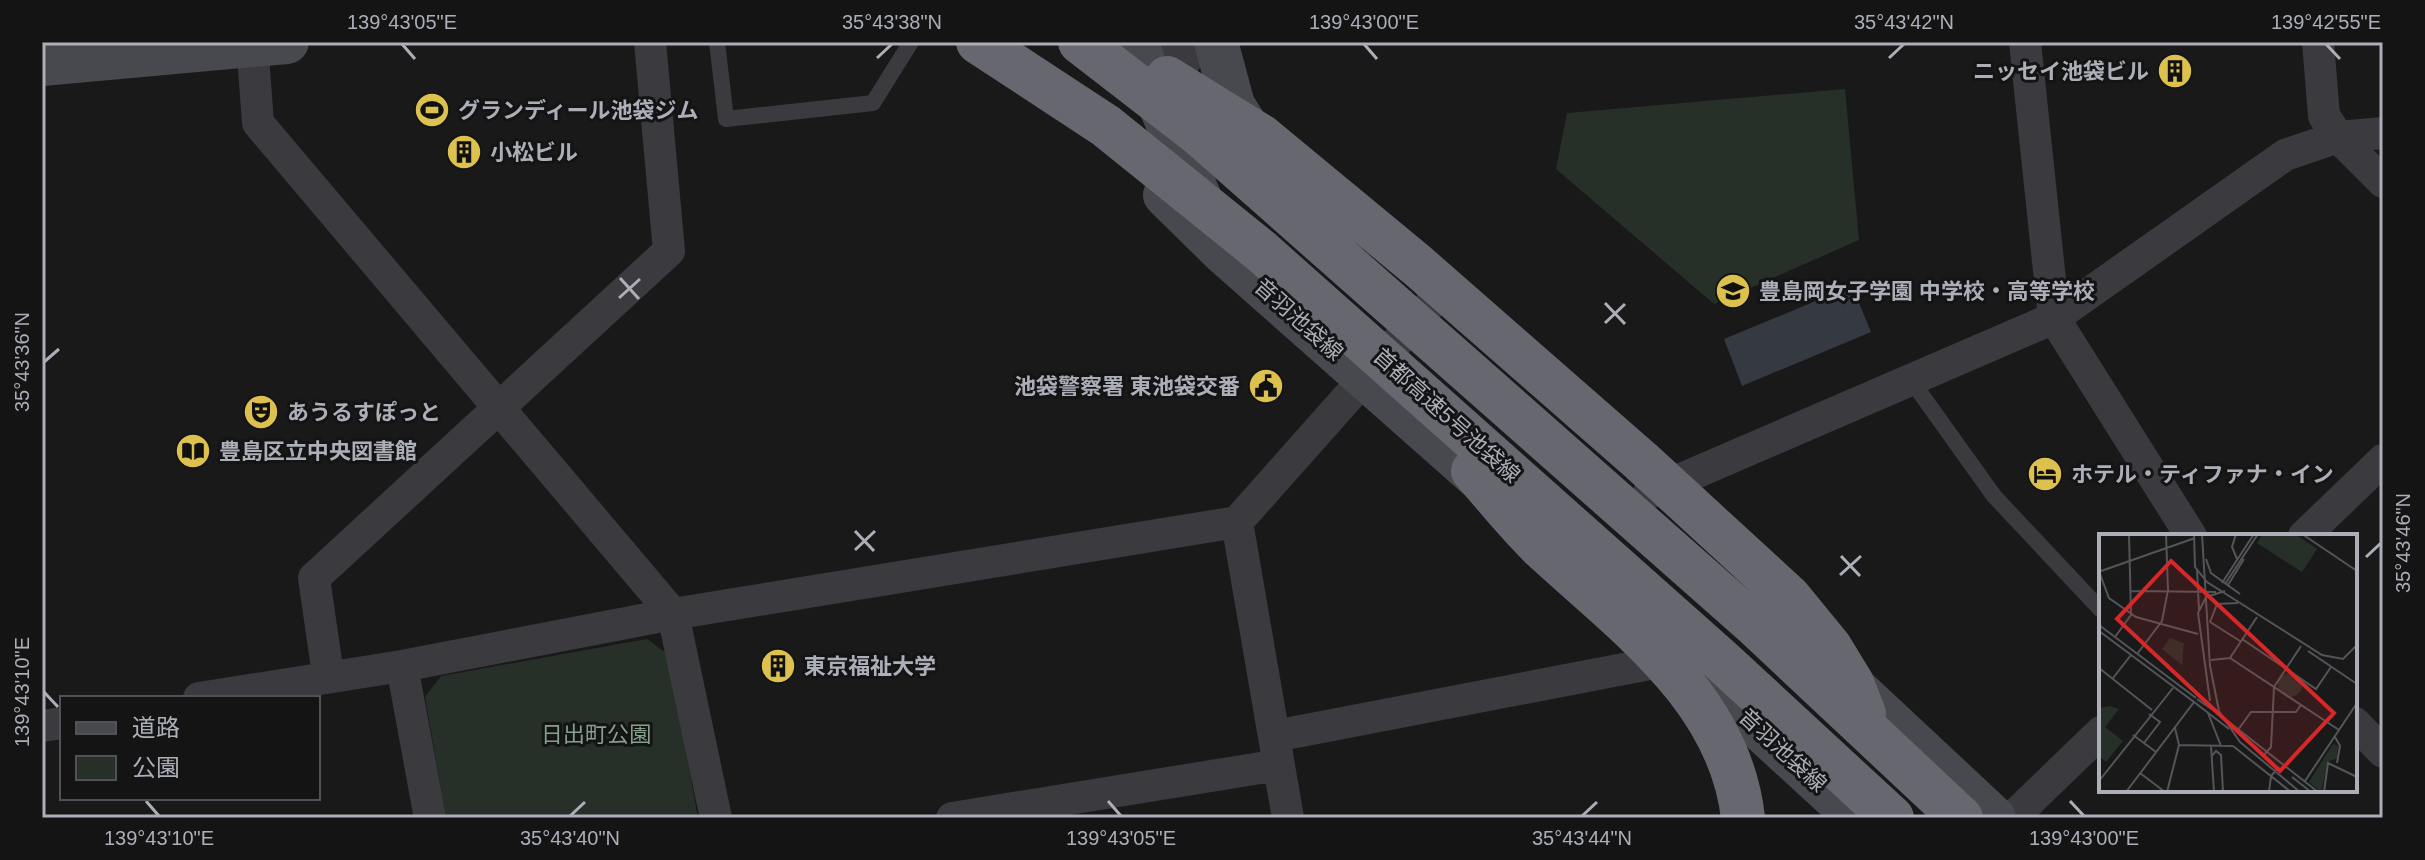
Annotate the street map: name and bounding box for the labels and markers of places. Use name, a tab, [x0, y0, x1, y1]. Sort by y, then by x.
building icon: ニッセイ池袋ビル	[2156, 52, 2194, 90]
place label: ニッセイ池袋ビル	[1973, 59, 2149, 84]
sports icon: グランディール池袋ジム	[413, 91, 451, 129]
place label: グランディール池袋ジム	[458, 98, 698, 123]
building icon: 小松ビル	[445, 133, 483, 171]
place label: 小松ビル	[490, 140, 578, 165]
school or university icon: 豊島岡女子学園 中学校・高等学校	[1714, 272, 1752, 310]
place label: 豊島岡女子学園 中学校・高等学校	[1759, 279, 2095, 304]
public building icon: 池袋警察署 東池袋交番	[1247, 367, 1285, 405]
place label: 池袋警察署 東池袋交番	[1014, 374, 1240, 399]
theatre icon: あうるすぽっと	[242, 393, 280, 431]
place label: あうるすぽっと	[287, 400, 441, 425]
library icon: 豊島区立中央図書館	[174, 432, 212, 470]
place label: 豊島区立中央図書館	[219, 439, 417, 464]
hotel icon: ホテル・ティファナ・イン	[2026, 455, 2064, 493]
place label: ホテル・ティファナ・イン	[2071, 462, 2334, 487]
building icon: 東京福祉大学	[759, 647, 797, 685]
place label: 東京福祉大学	[804, 654, 936, 679]

